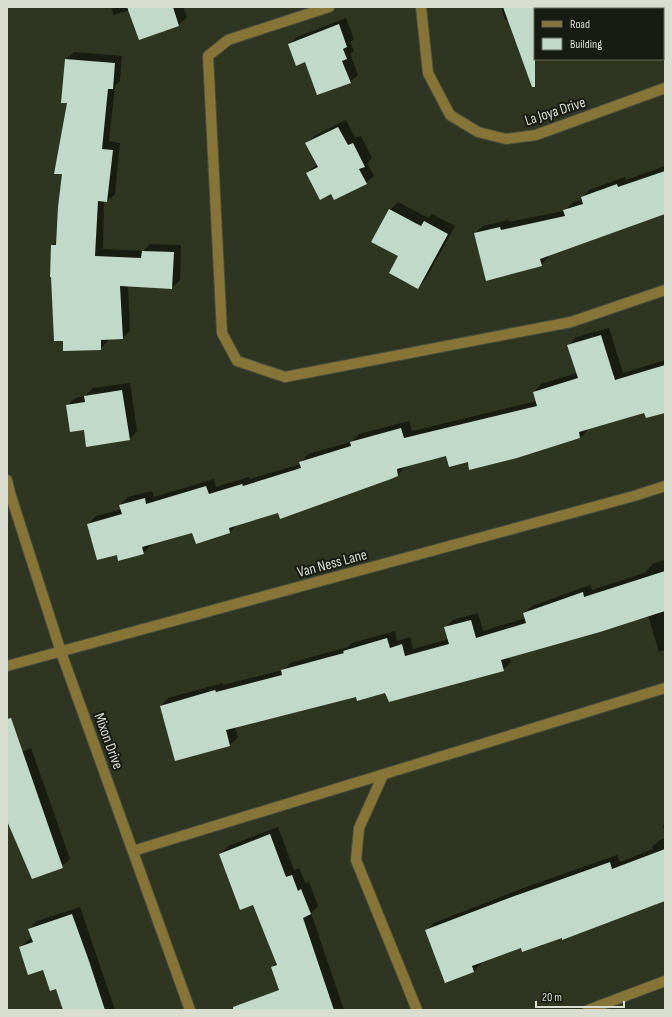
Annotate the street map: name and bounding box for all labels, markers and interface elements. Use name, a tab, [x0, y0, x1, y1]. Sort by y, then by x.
legend	[534, 8, 664, 60]
text: Road	[570, 17, 590, 32]
text: Building	[570, 37, 602, 52]
street label: La Joya Drive	[522, 93, 588, 130]
street label: Van Ness Lane	[295, 545, 369, 582]
street label: Mixon Drive	[90, 711, 127, 772]
scale bar	[536, 983, 624, 1009]
text: 20 m	[542, 990, 562, 1005]

